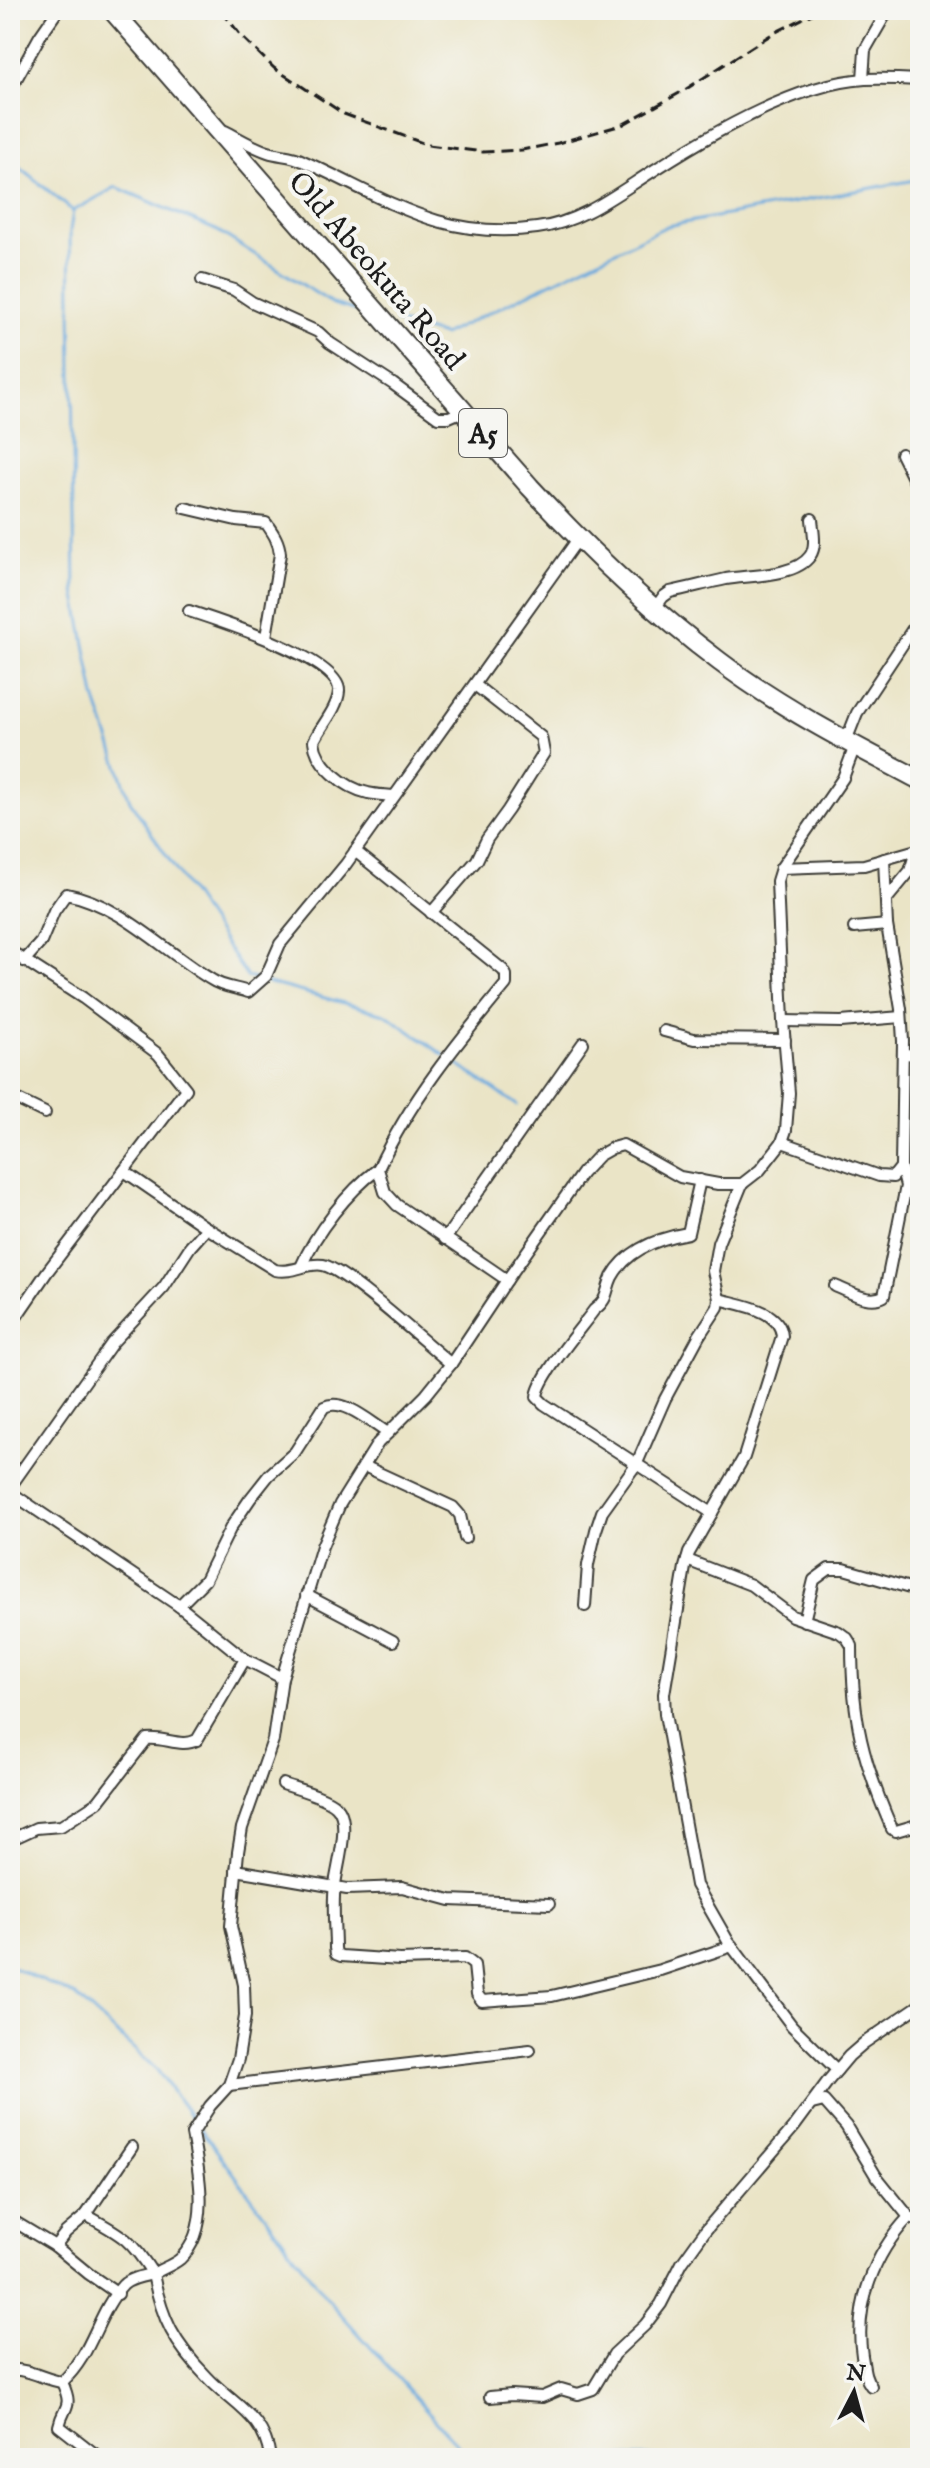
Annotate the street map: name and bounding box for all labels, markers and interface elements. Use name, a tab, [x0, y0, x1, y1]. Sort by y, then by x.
street label: Old Abeokuta Road	[279, 164, 473, 379]
road number: A5	[459, 409, 507, 457]
north arrow	[814, 2352, 894, 2432]
text: N	[844, 2359, 867, 2389]

